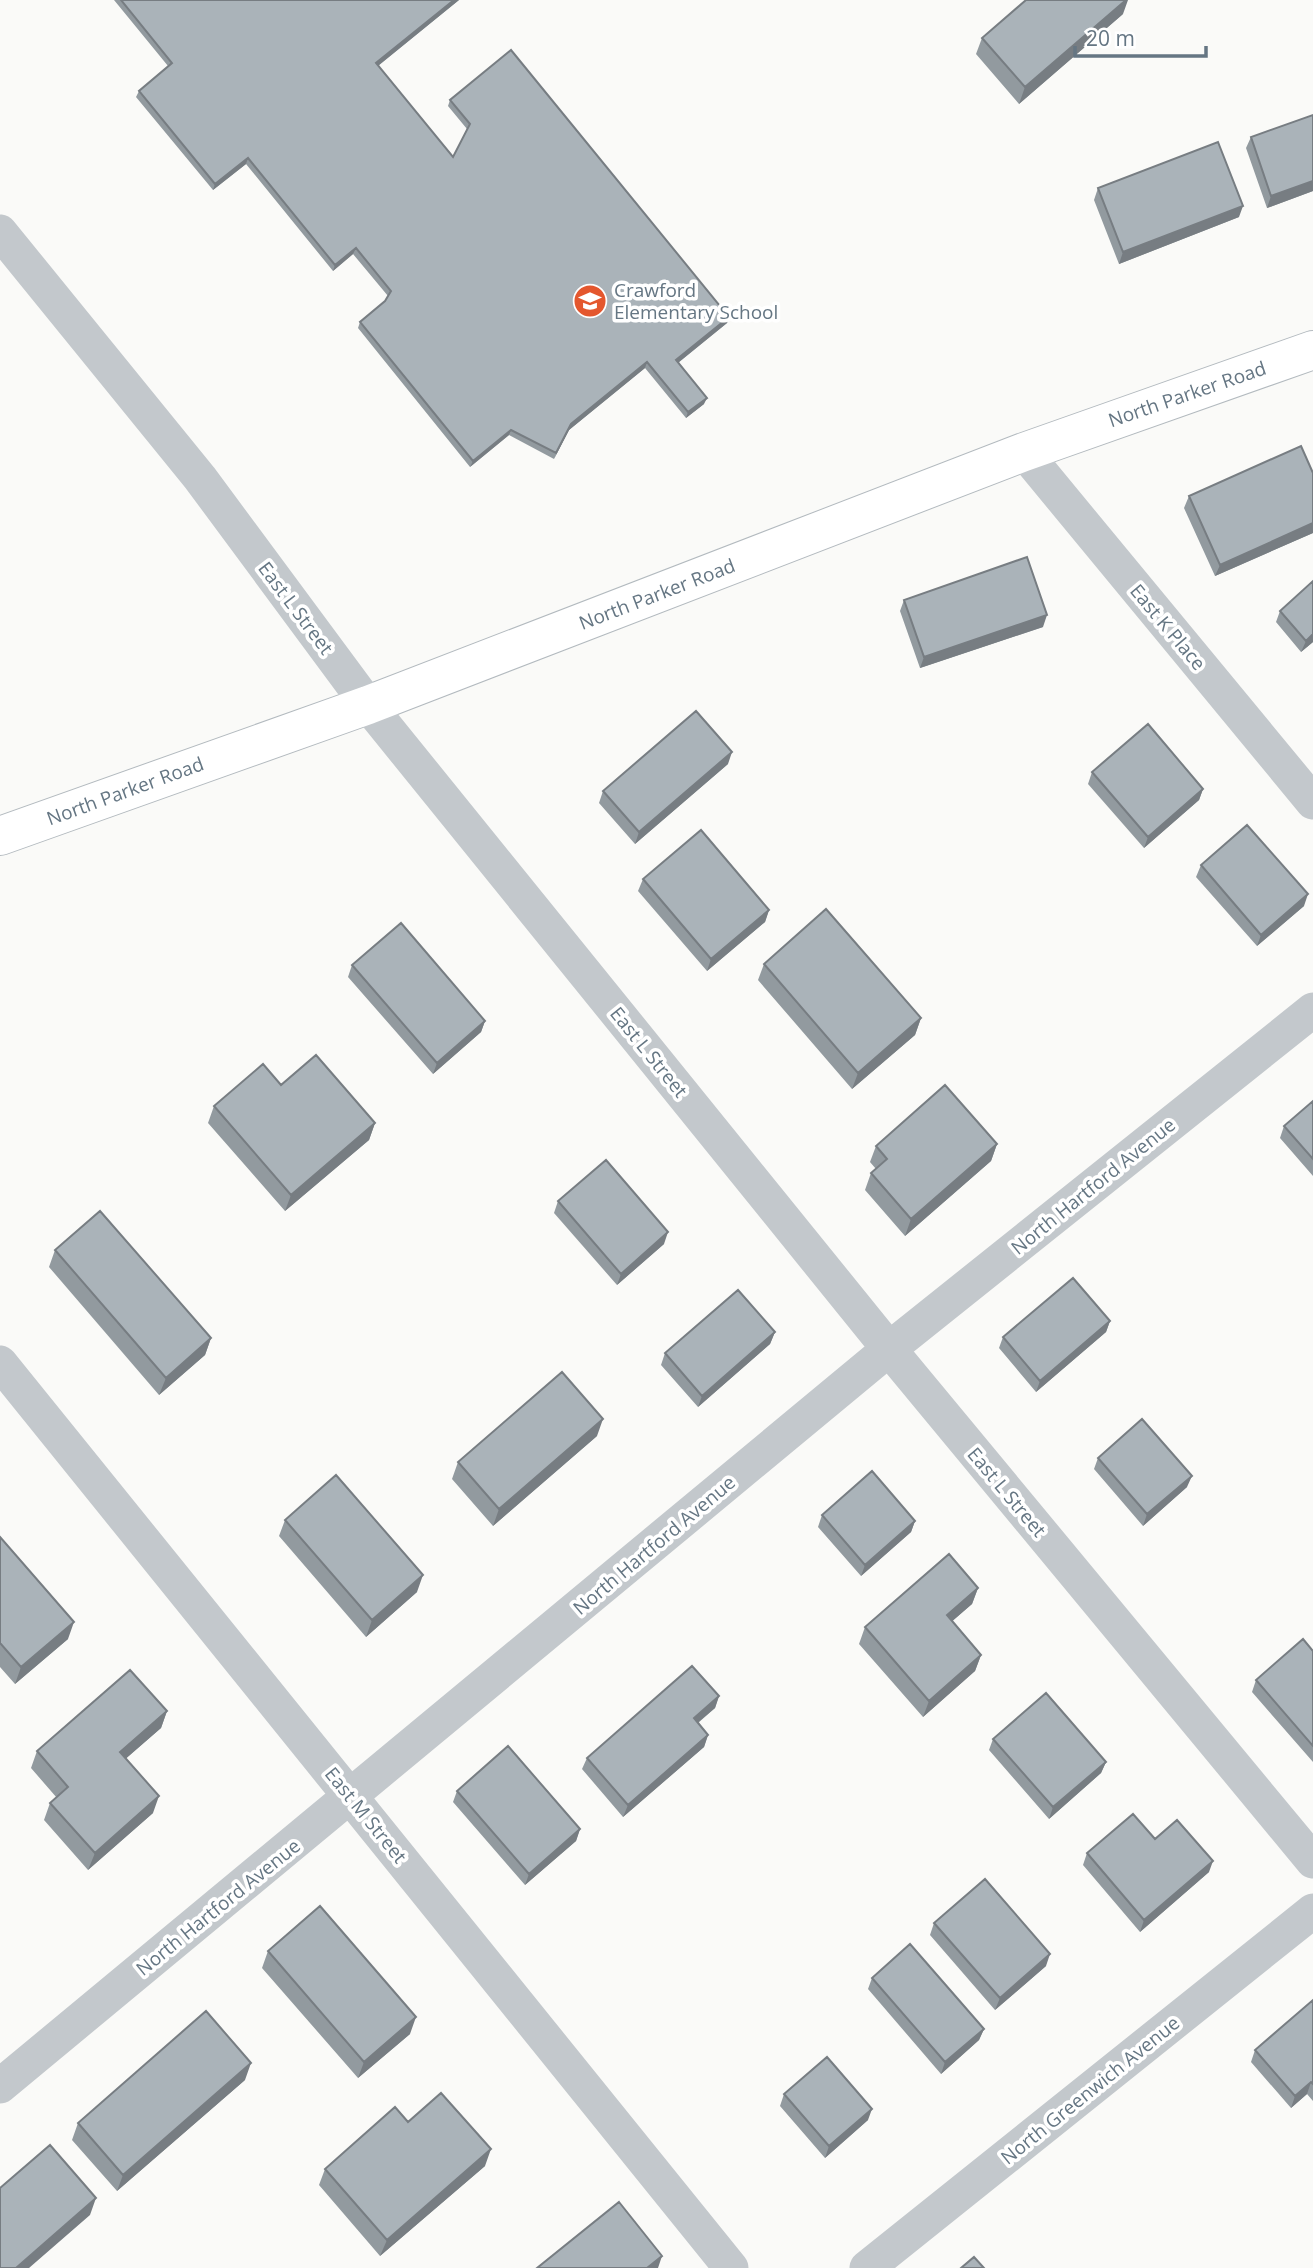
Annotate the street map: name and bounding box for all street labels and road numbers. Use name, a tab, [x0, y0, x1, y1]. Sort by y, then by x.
street label: North Parker Road	[1105, 355, 1269, 433]
street label: North Parker Road	[575, 552, 739, 636]
street label: East L Street	[253, 556, 340, 660]
street label: East K Place	[1124, 578, 1212, 676]
street label: North Parker Road	[43, 751, 207, 831]
street label: East L Street	[604, 1001, 694, 1103]
street label: North Hartford Avenue	[1005, 1112, 1181, 1260]
street label: East L Street	[962, 1442, 1052, 1543]
street label: North Hartford Avenue	[567, 1469, 741, 1621]
street label: East M Street	[319, 1761, 413, 1869]
street label: North Hartford Avenue	[130, 1833, 306, 1981]
street label: North Greenwich Avenue	[995, 2010, 1185, 2170]

